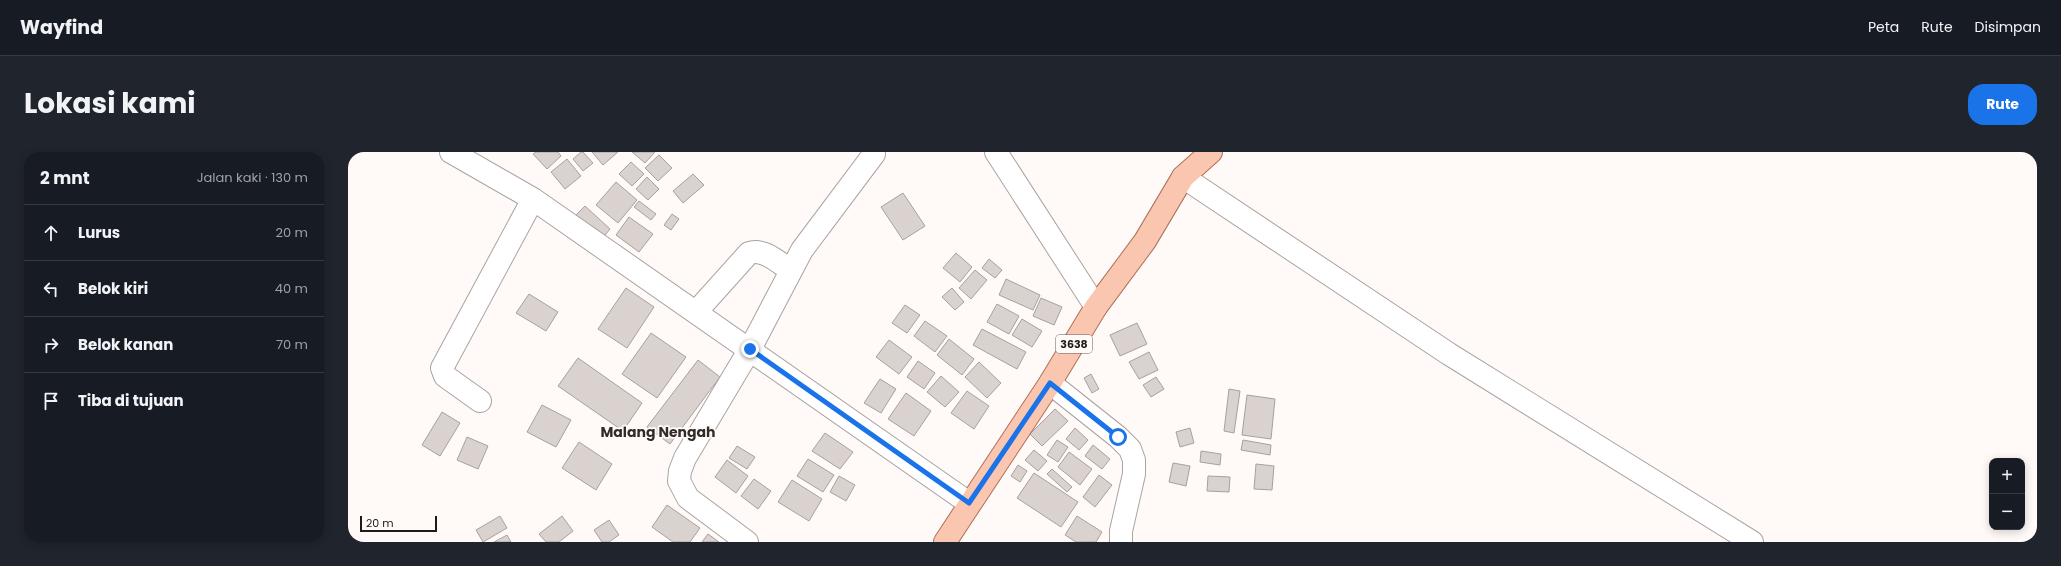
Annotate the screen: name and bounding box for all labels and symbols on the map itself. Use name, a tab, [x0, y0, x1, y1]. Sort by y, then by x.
road number: 3638	[1056, 335, 1092, 353]
route end	[741, 340, 759, 358]
district label: Malang Nengah	[601, 422, 715, 442]
route start	[1109, 428, 1127, 446]
scale bar	[360, 514, 437, 533]

